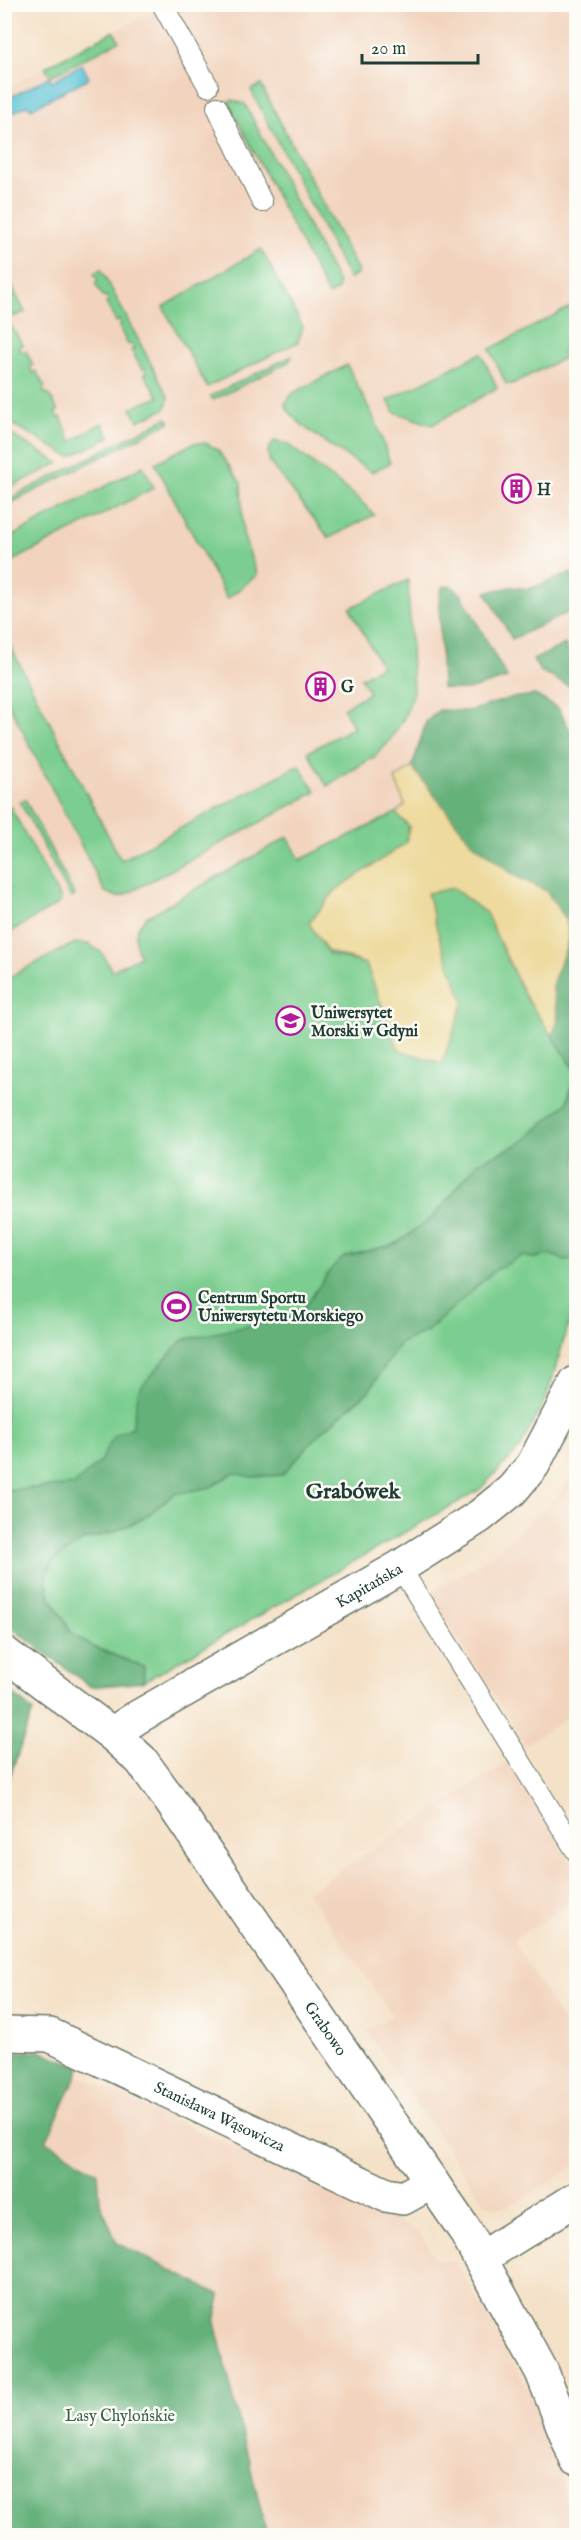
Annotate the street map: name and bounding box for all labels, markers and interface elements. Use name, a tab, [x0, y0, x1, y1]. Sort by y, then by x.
scale bar	[362, 27, 478, 65]
text: 20 m	[371, 38, 406, 61]
building icon: H	[500, 473, 532, 505]
place label: H	[537, 481, 551, 501]
building icon: G	[304, 670, 336, 702]
place label: G	[341, 678, 354, 698]
place label: Uniwersytet Morski w Gdyni	[310, 1004, 419, 1042]
school or university icon: Uniwersytet Morski w Gdyni	[274, 1005, 306, 1037]
place label: Centrum Sportu Uniwersytetu Morskiego	[197, 1289, 364, 1327]
sports icon: Centrum Sportu Uniwersytetu Morskiego	[161, 1290, 193, 1322]
district label: Grabówek	[306, 1478, 402, 1506]
street label: Kapitańska	[333, 1560, 407, 1614]
street label: Grabowo	[299, 1998, 351, 2061]
street label: Stanisława Wąsowicza	[150, 2078, 287, 2157]
park label: Lasy Chylońskie	[65, 2407, 175, 2427]

